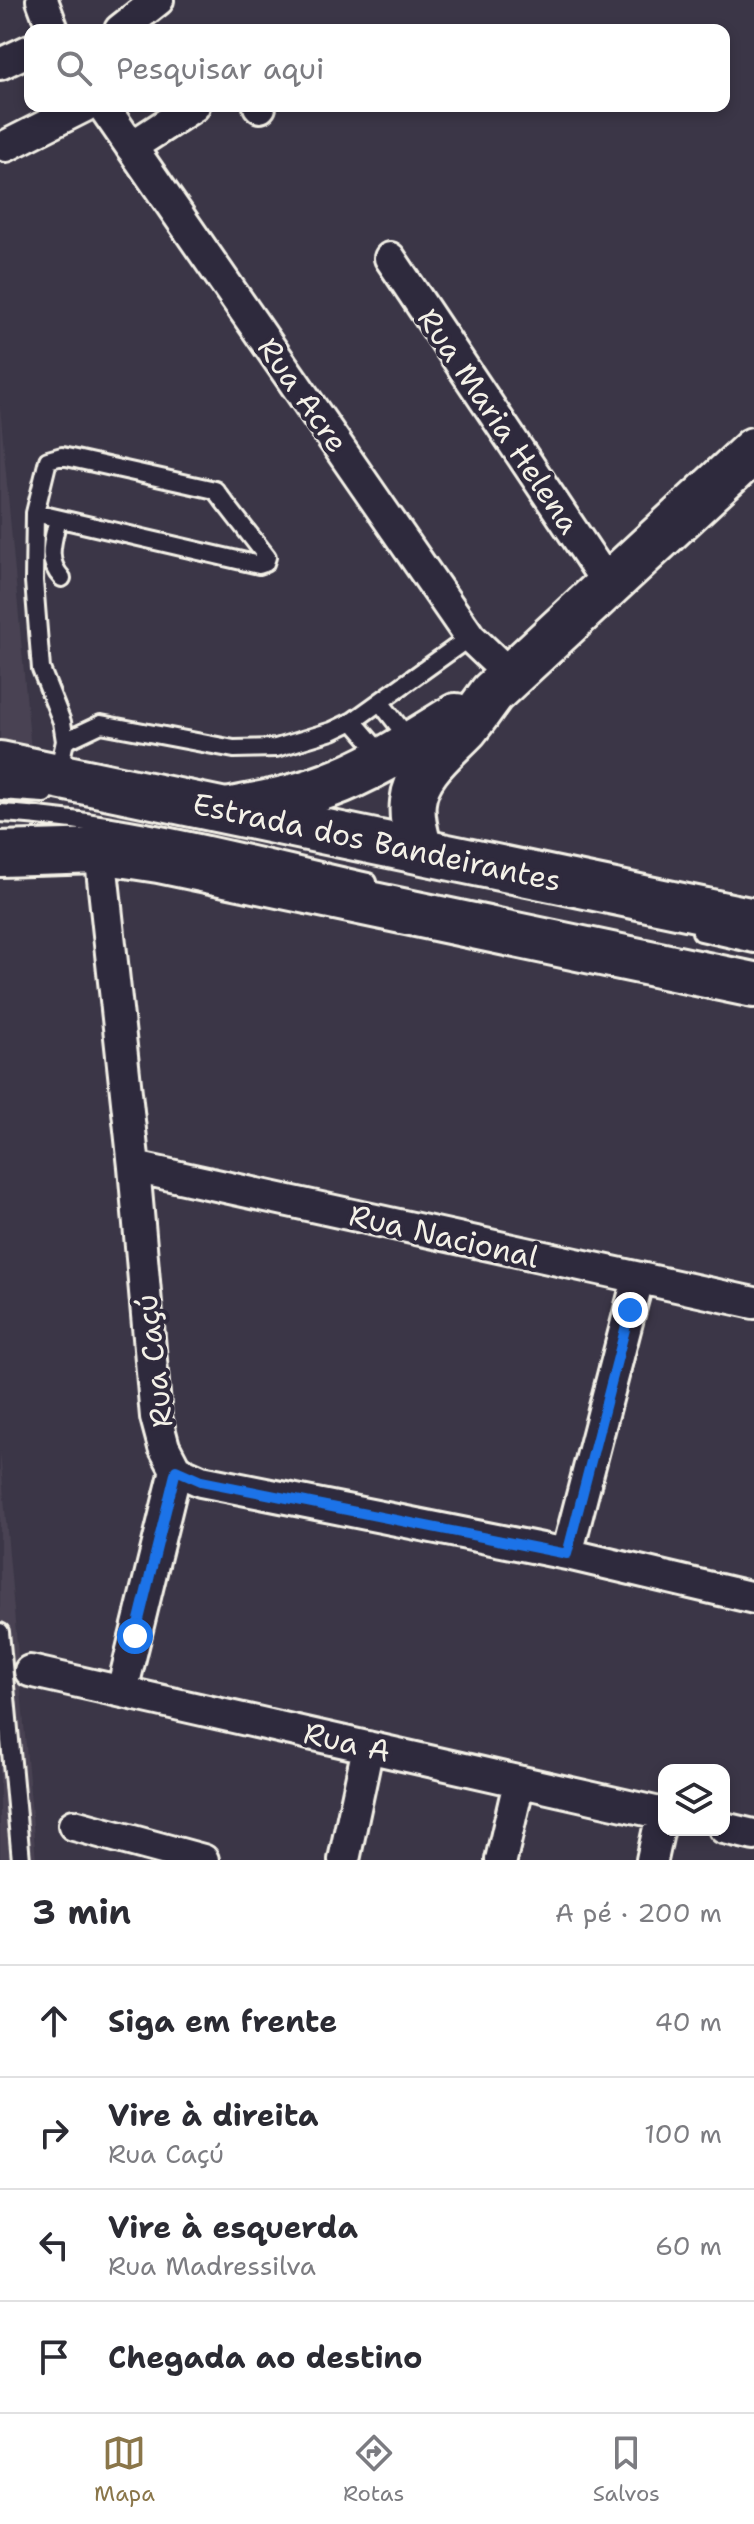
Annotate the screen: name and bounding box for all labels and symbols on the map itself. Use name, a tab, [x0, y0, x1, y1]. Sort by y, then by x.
street label: Rua Maria Helena	[408, 300, 590, 542]
street label: Rua Acre	[248, 329, 358, 461]
street label: Estrada dos Bandeirantes	[189, 783, 565, 901]
street label: Rua Nacional	[345, 1194, 543, 1278]
street label: Rua Caçú	[125, 1292, 183, 1430]
route end	[612, 1292, 648, 1328]
route start	[117, 1618, 153, 1654]
street label: Rua A	[300, 1712, 394, 1772]

